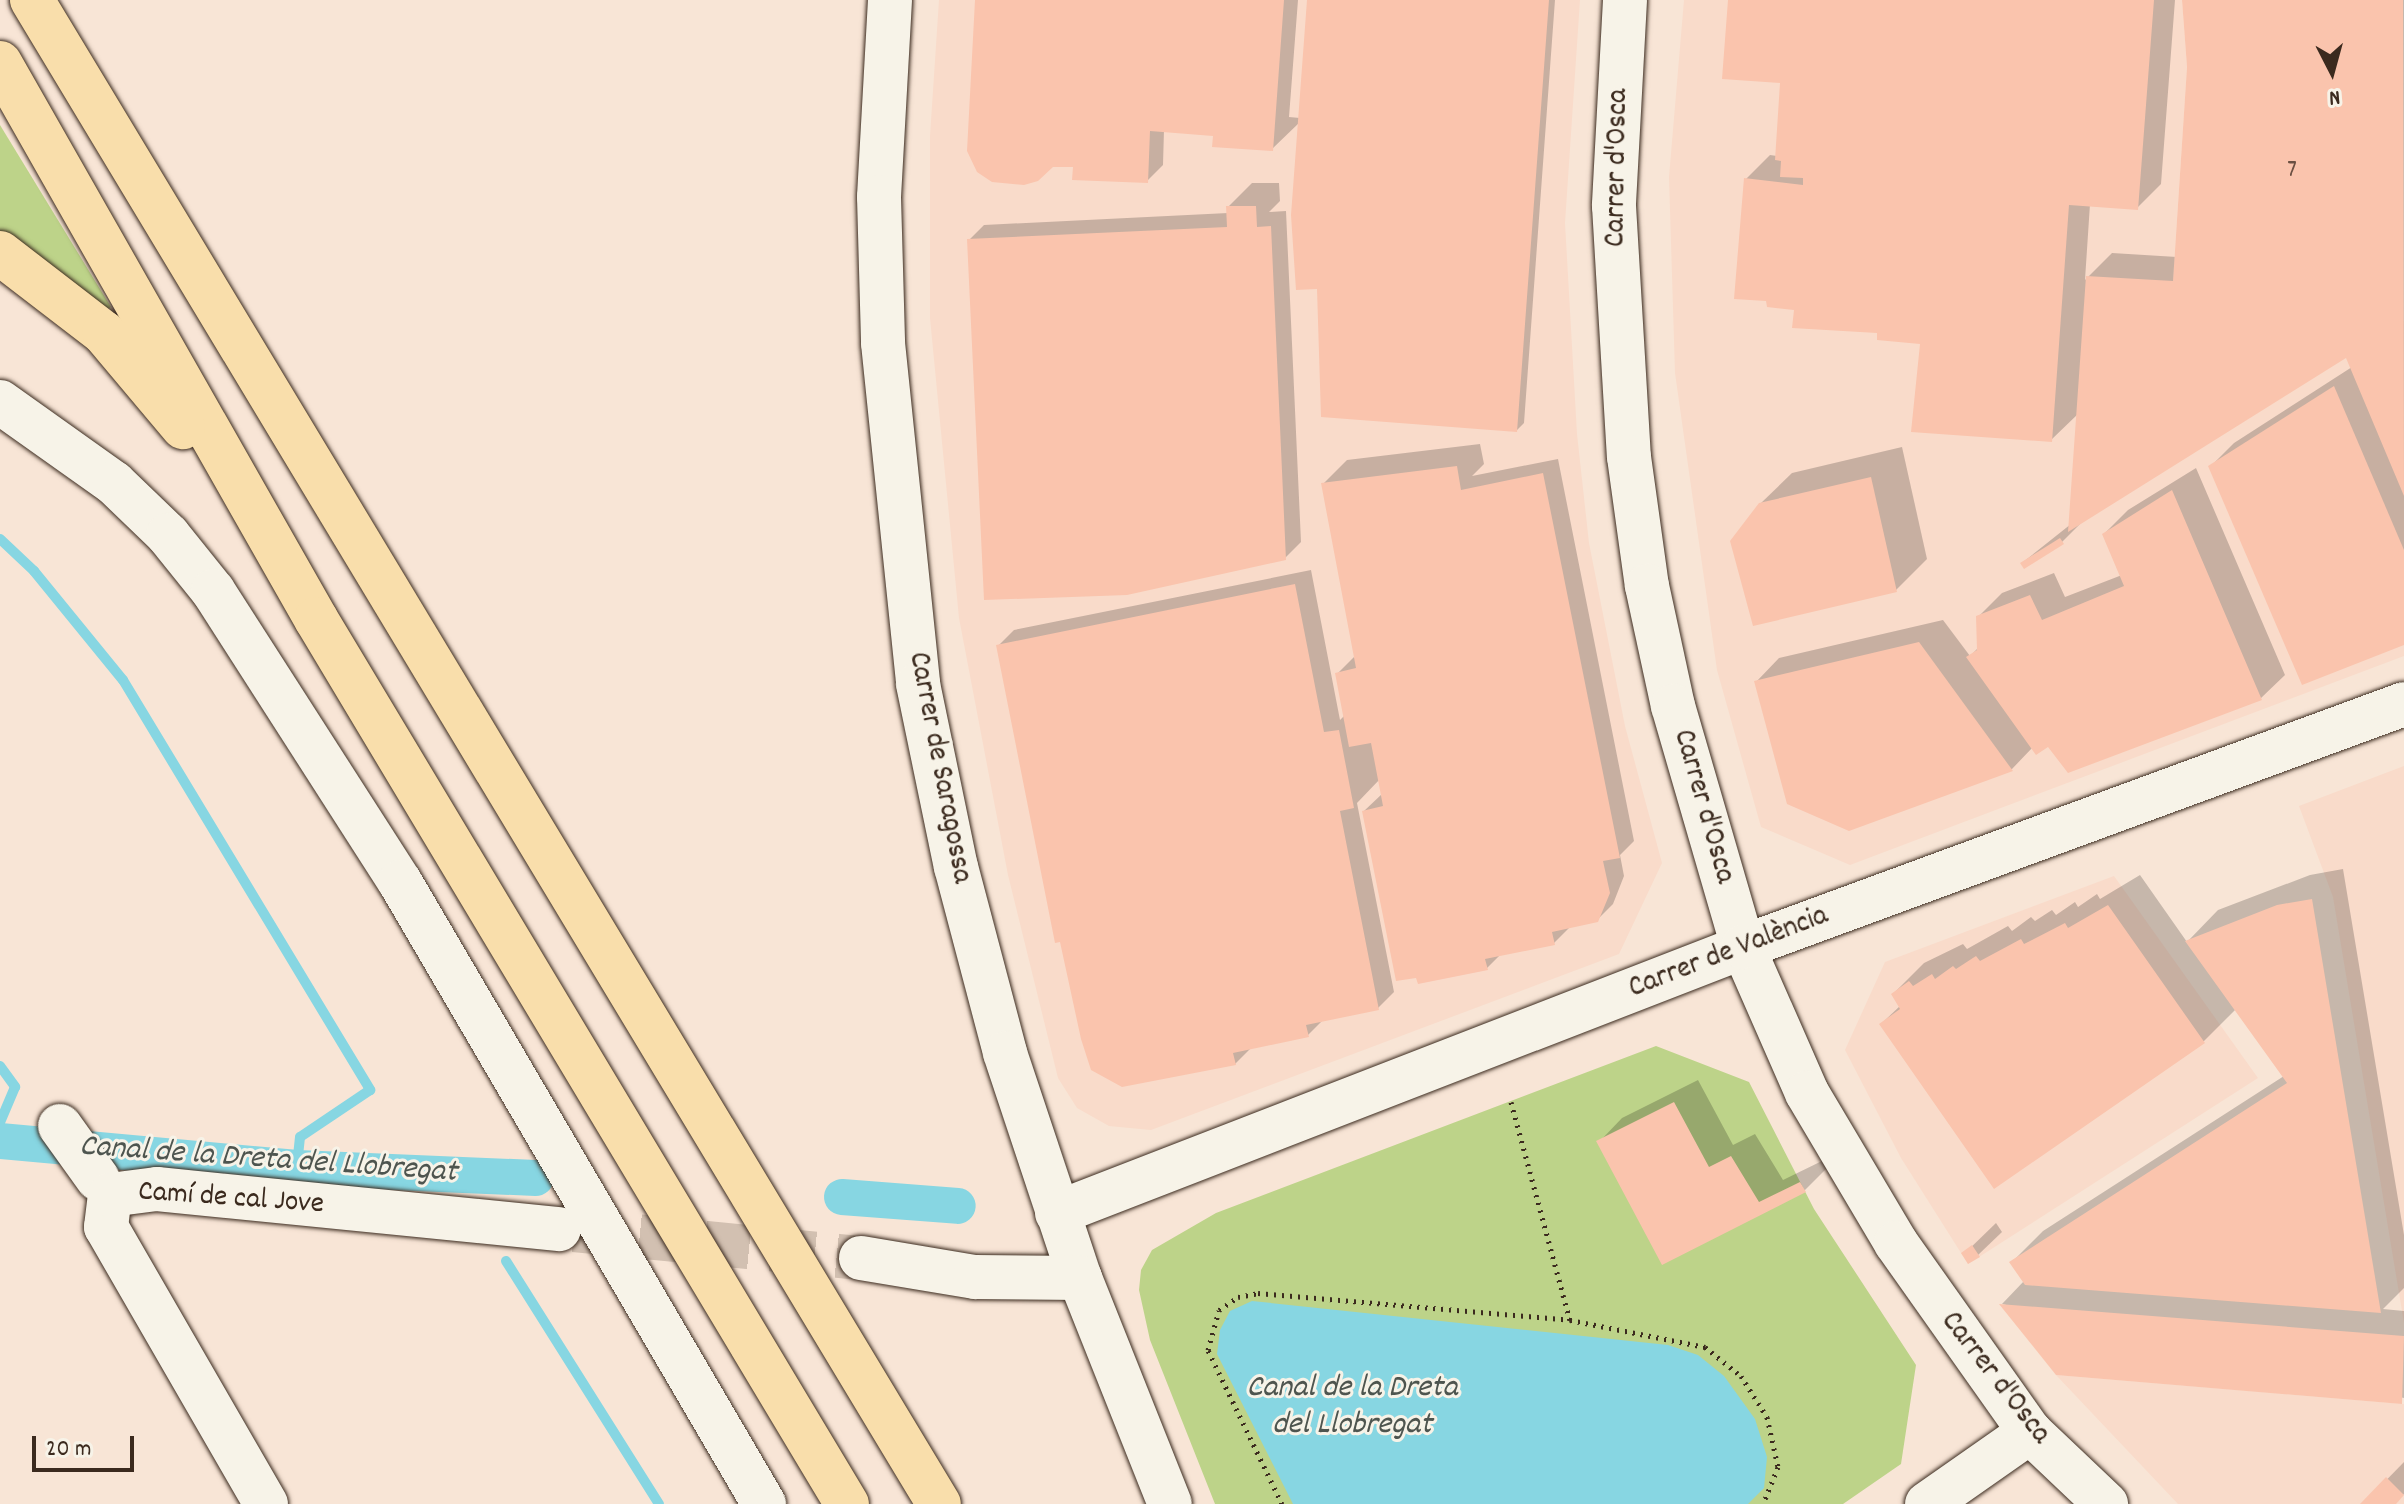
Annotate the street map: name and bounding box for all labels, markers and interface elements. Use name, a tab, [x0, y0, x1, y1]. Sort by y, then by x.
north arrow	[2292, 32, 2372, 112]
text: N	[2328, 80, 2342, 112]
street label: Carrer d'Osca	[1600, 89, 1638, 247]
house number: 7	[2287, 155, 2297, 187]
street label: Carrer de Saragossa	[898, 649, 978, 887]
street label: Carrer d'Osca	[1663, 726, 1741, 888]
street label: Carrer de València	[1624, 899, 1834, 1009]
water label: Canal de la Dreta del Llobregat	[78, 1129, 458, 1193]
street label: Camí de cal Jove	[137, 1176, 325, 1224]
street label: Carrer d'Osca	[1931, 1306, 2057, 1452]
water label: Canal de la Dreta del Llobregat	[1246, 1371, 1458, 1446]
scale bar	[36, 1420, 138, 1470]
text: 20 m	[46, 1433, 92, 1467]

